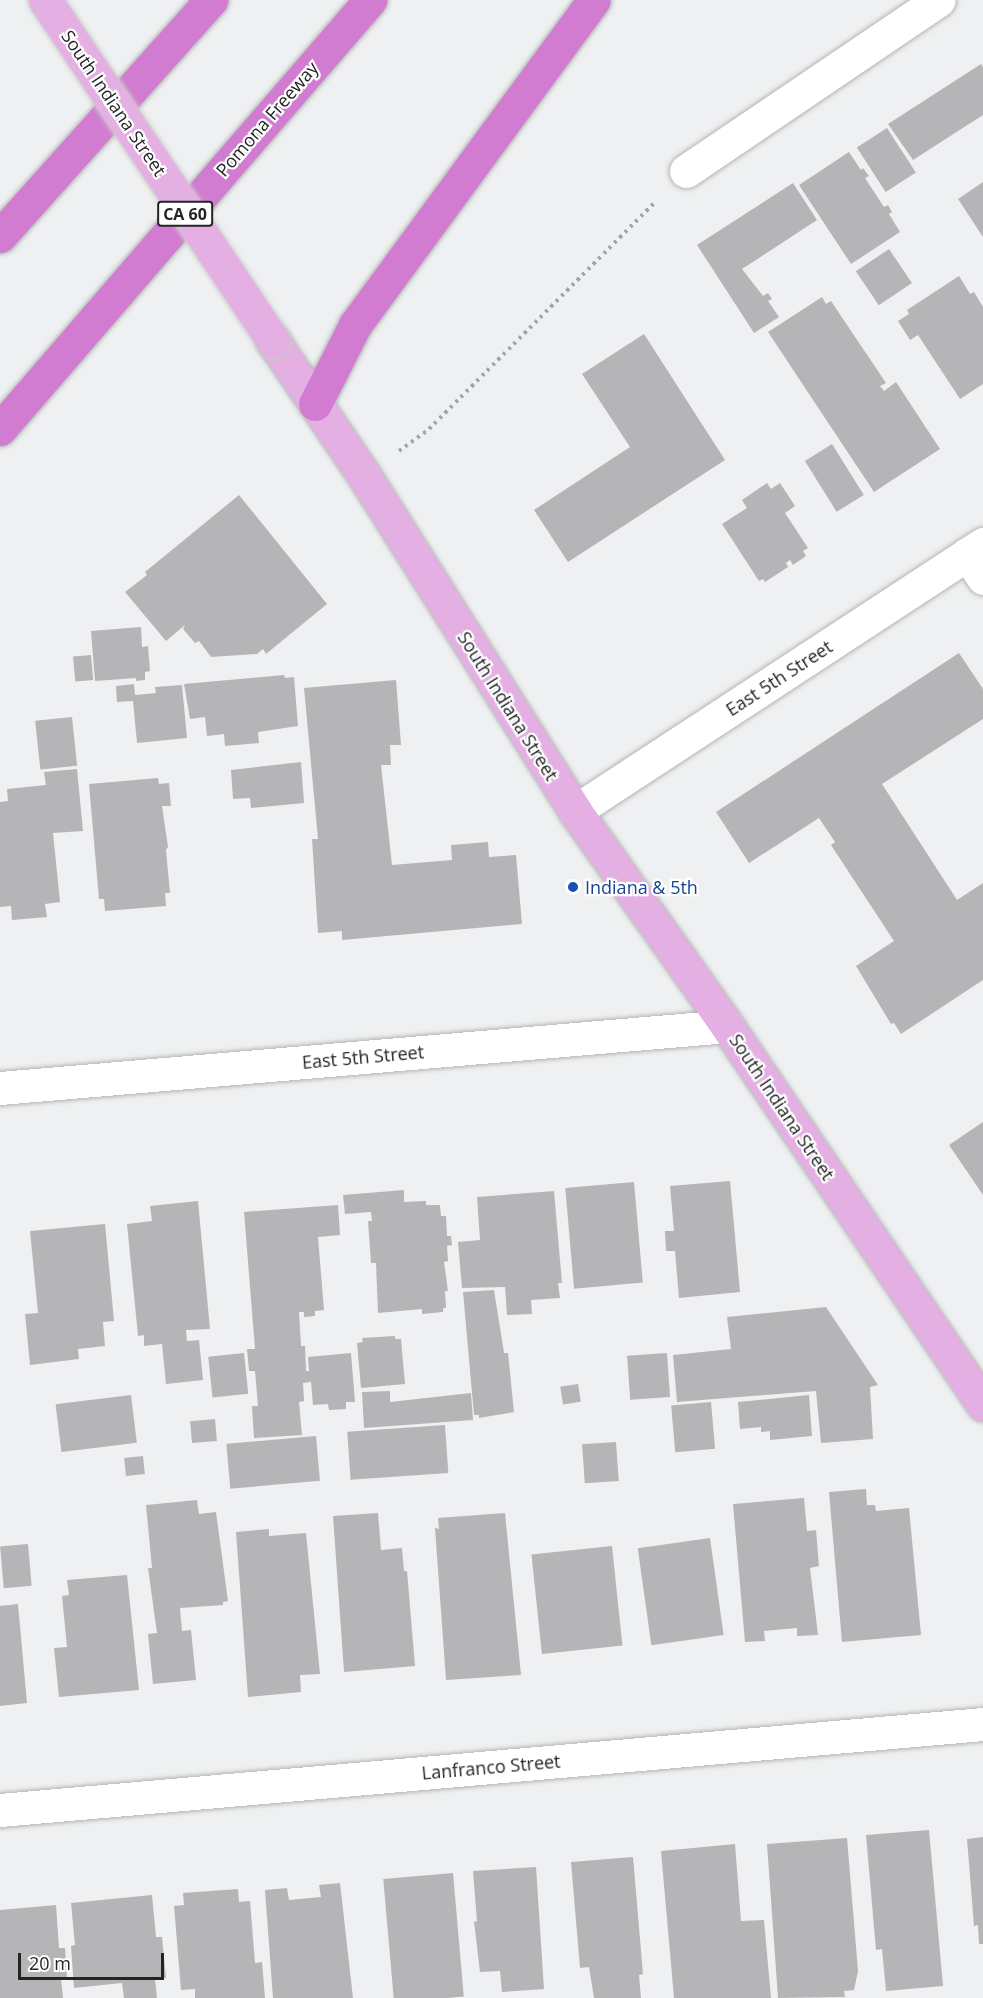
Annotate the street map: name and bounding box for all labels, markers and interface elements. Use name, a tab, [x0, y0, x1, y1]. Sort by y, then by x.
street label: South Indiana Street	[57, 26, 171, 180]
street label: Pomona Freeway	[211, 57, 323, 181]
road number: CA 60	[156, 201, 213, 227]
street label: South Indiana Street	[453, 628, 563, 784]
street label: East 5th Street	[722, 636, 836, 720]
place label: Indiana & 5th	[585, 876, 698, 898]
marker: Indiana & 5th	[566, 880, 580, 894]
street label: South Indiana Street	[725, 1030, 839, 1184]
street label: East 5th Street	[301, 1041, 425, 1073]
street label: Lanfranco Street	[421, 1750, 561, 1784]
scale bar	[21, 1941, 166, 1979]
text: 20 m	[29, 1951, 71, 1975]

